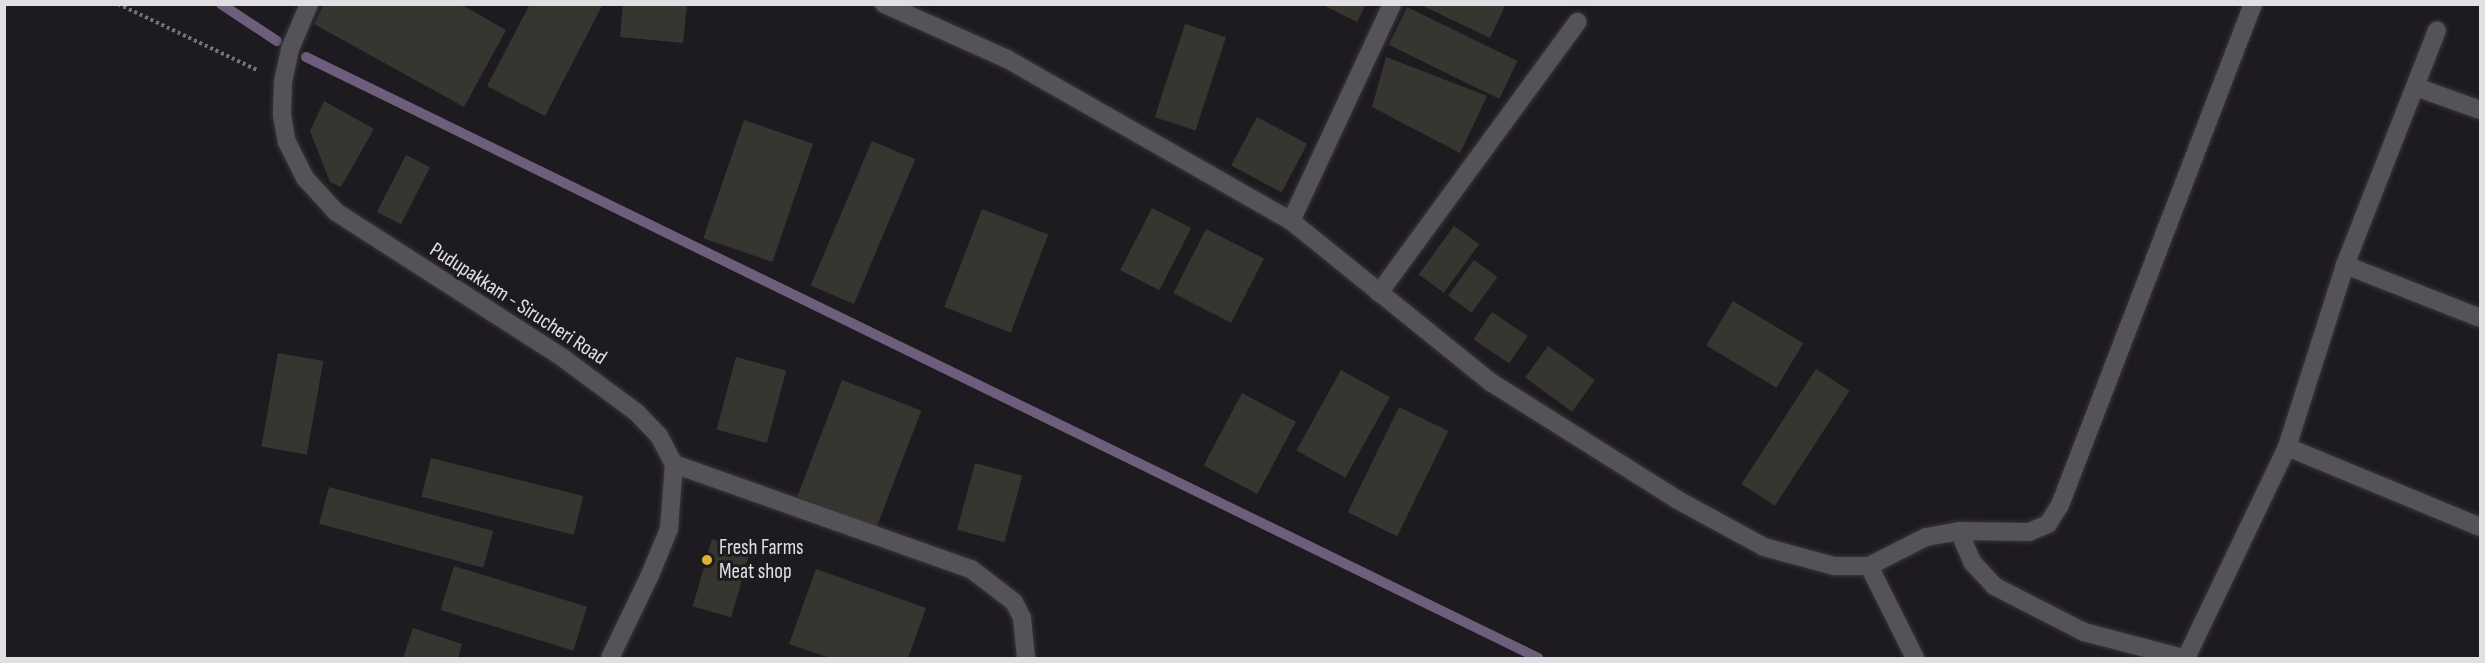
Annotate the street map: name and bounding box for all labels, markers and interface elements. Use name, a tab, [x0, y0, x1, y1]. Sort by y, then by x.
street label: Pudupakkam - Sirucheri Road	[425, 237, 611, 371]
place label: Fresh Farms Meat shop	[719, 535, 804, 585]
marker: Fresh Farms Meat shop	[700, 553, 714, 567]

